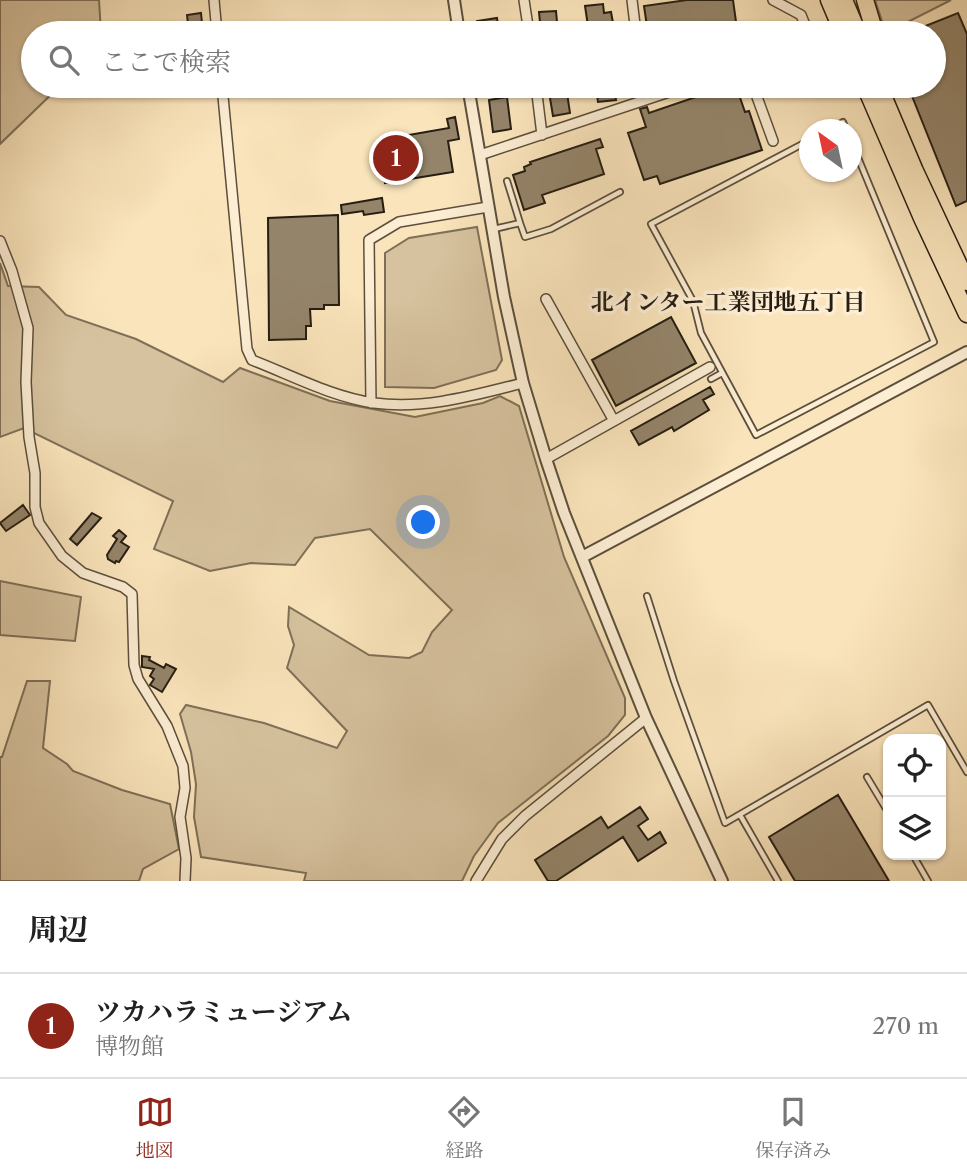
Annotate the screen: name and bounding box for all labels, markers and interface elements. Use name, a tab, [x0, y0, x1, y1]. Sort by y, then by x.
search box	[21, 21, 946, 98]
icon: search	[45, 41, 83, 79]
text: ここで検索	[101, 46, 231, 78]
north arrow	[799, 119, 862, 182]
pin: 1	[373, 132, 419, 184]
district label: 北インター工業団地五丁目	[590, 288, 866, 316]
your location	[406, 505, 440, 539]
map controls	[883, 734, 946, 860]
button: locate	[883, 734, 946, 797]
button: layers	[883, 797, 946, 860]
text: 周辺	[28, 911, 88, 948]
text: ツカハラミュージアム	[95, 996, 352, 1028]
text: 1	[46, 1012, 56, 1040]
text: 270 m	[872, 1012, 939, 1040]
text: 博物館	[95, 1032, 164, 1060]
tab: 地図	[136, 1093, 174, 1162]
tab: 経路	[445, 1093, 483, 1162]
tab: 保存済み	[755, 1093, 831, 1162]

